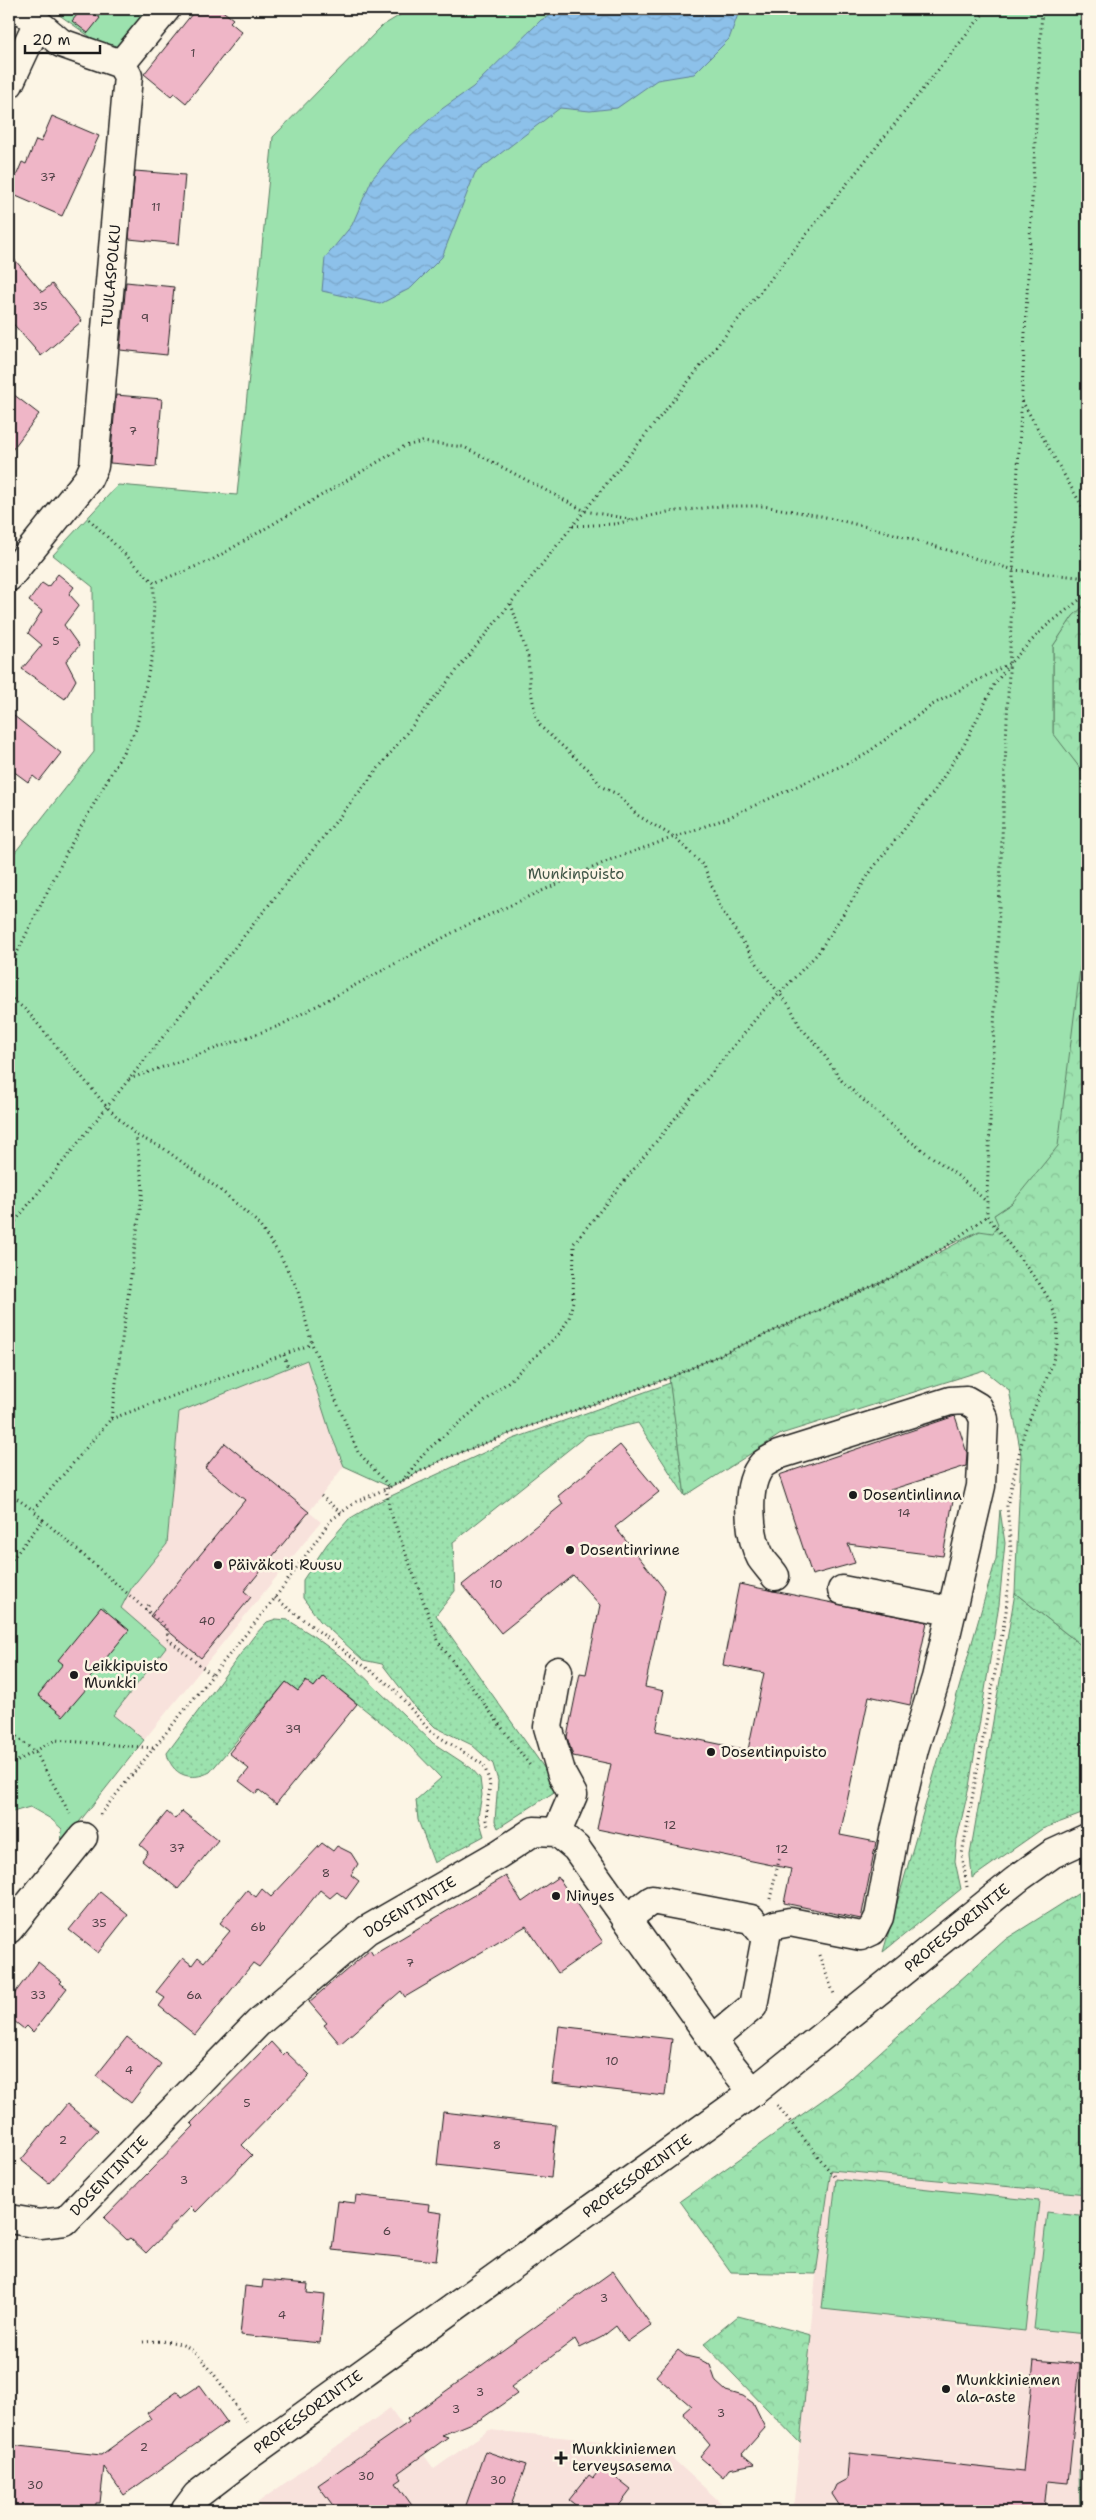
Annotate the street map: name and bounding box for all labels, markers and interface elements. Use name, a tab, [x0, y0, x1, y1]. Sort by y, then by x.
scale bar	[25, 22, 100, 54]
text: 20 m	[32, 30, 71, 50]
house number: 1	[190, 45, 196, 61]
house number: 37	[40, 169, 56, 185]
house number: 11	[151, 199, 161, 215]
street label: TUULASPOLKU	[97, 224, 125, 328]
house number: 35	[32, 298, 48, 314]
house number: 9	[141, 310, 149, 326]
house number: 7	[129, 423, 137, 439]
house number: 5	[52, 633, 60, 649]
park label: Munkinpuisto	[528, 864, 624, 884]
place label: Dosentinlinna	[863, 1485, 962, 1505]
marker: Dosentinlinna	[847, 1489, 859, 1501]
house number: 14	[898, 1505, 910, 1521]
place label: Dosentinrinne	[580, 1540, 680, 1560]
marker: Dosentinrinne	[564, 1544, 576, 1556]
place label: Päiväkoti Ruusu	[228, 1555, 342, 1575]
marker: Päiväkoti Ruusu	[212, 1559, 224, 1571]
house number: 10	[489, 1576, 503, 1592]
house number: 40	[199, 1613, 215, 1629]
place label: Leikkipuisto Munkki	[84, 1656, 168, 1693]
marker: Leikkipuisto Munkki	[68, 1669, 80, 1681]
house number: 39	[285, 1721, 301, 1737]
place label: Dosentinpuisto	[721, 1742, 827, 1762]
marker: Dosentinpuisto	[705, 1746, 717, 1758]
house number: 12	[664, 1817, 676, 1833]
house number: 37	[169, 1840, 185, 1856]
house number: 12	[776, 1841, 788, 1857]
house number: 8	[322, 1865, 330, 1881]
street label: DOSENTINTIE	[360, 1871, 460, 1943]
street label: PROFESSORINTIE	[900, 1879, 1014, 1977]
place label: Ninyes	[566, 1886, 615, 1906]
marker: Ninyes	[550, 1890, 562, 1902]
house number: 35	[91, 1915, 107, 1931]
house number: 6b	[250, 1919, 266, 1935]
house number: 7	[406, 1955, 414, 1971]
house number: 33	[30, 1987, 46, 2003]
house number: 6a	[186, 1987, 202, 2003]
house number: 10	[605, 2053, 619, 2069]
house number: 4	[125, 2062, 133, 2078]
house number: 5	[243, 2095, 251, 2111]
street label: PROFESSORINTIE	[578, 2130, 696, 2222]
street label: DOSENTINTIE	[65, 2131, 153, 2221]
house number: 2	[59, 2132, 67, 2148]
house number: 8	[493, 2137, 501, 2153]
house number: 3	[180, 2172, 188, 2188]
house number: 6	[383, 2223, 391, 2239]
house number: 3	[600, 2290, 608, 2306]
house number: 4	[278, 2307, 286, 2323]
street label: PROFESSORINTIE	[249, 2366, 367, 2458]
place label: Munkkiniemen ala-aste	[956, 2370, 1060, 2407]
marker: Munkkiniemen ala-aste	[940, 2383, 952, 2395]
house number: 3	[476, 2384, 484, 2400]
house number: 3	[452, 2401, 460, 2417]
house number: 3	[717, 2405, 725, 2421]
house number: 2	[140, 2439, 148, 2455]
place label: Munkkiniemen terveysasema	[572, 2439, 676, 2476]
marker: Munkkiniemen terveysasema	[554, 2451, 568, 2465]
house number: 30	[358, 2468, 374, 2484]
house number: 30	[490, 2472, 506, 2488]
house number: 30	[27, 2477, 43, 2493]

